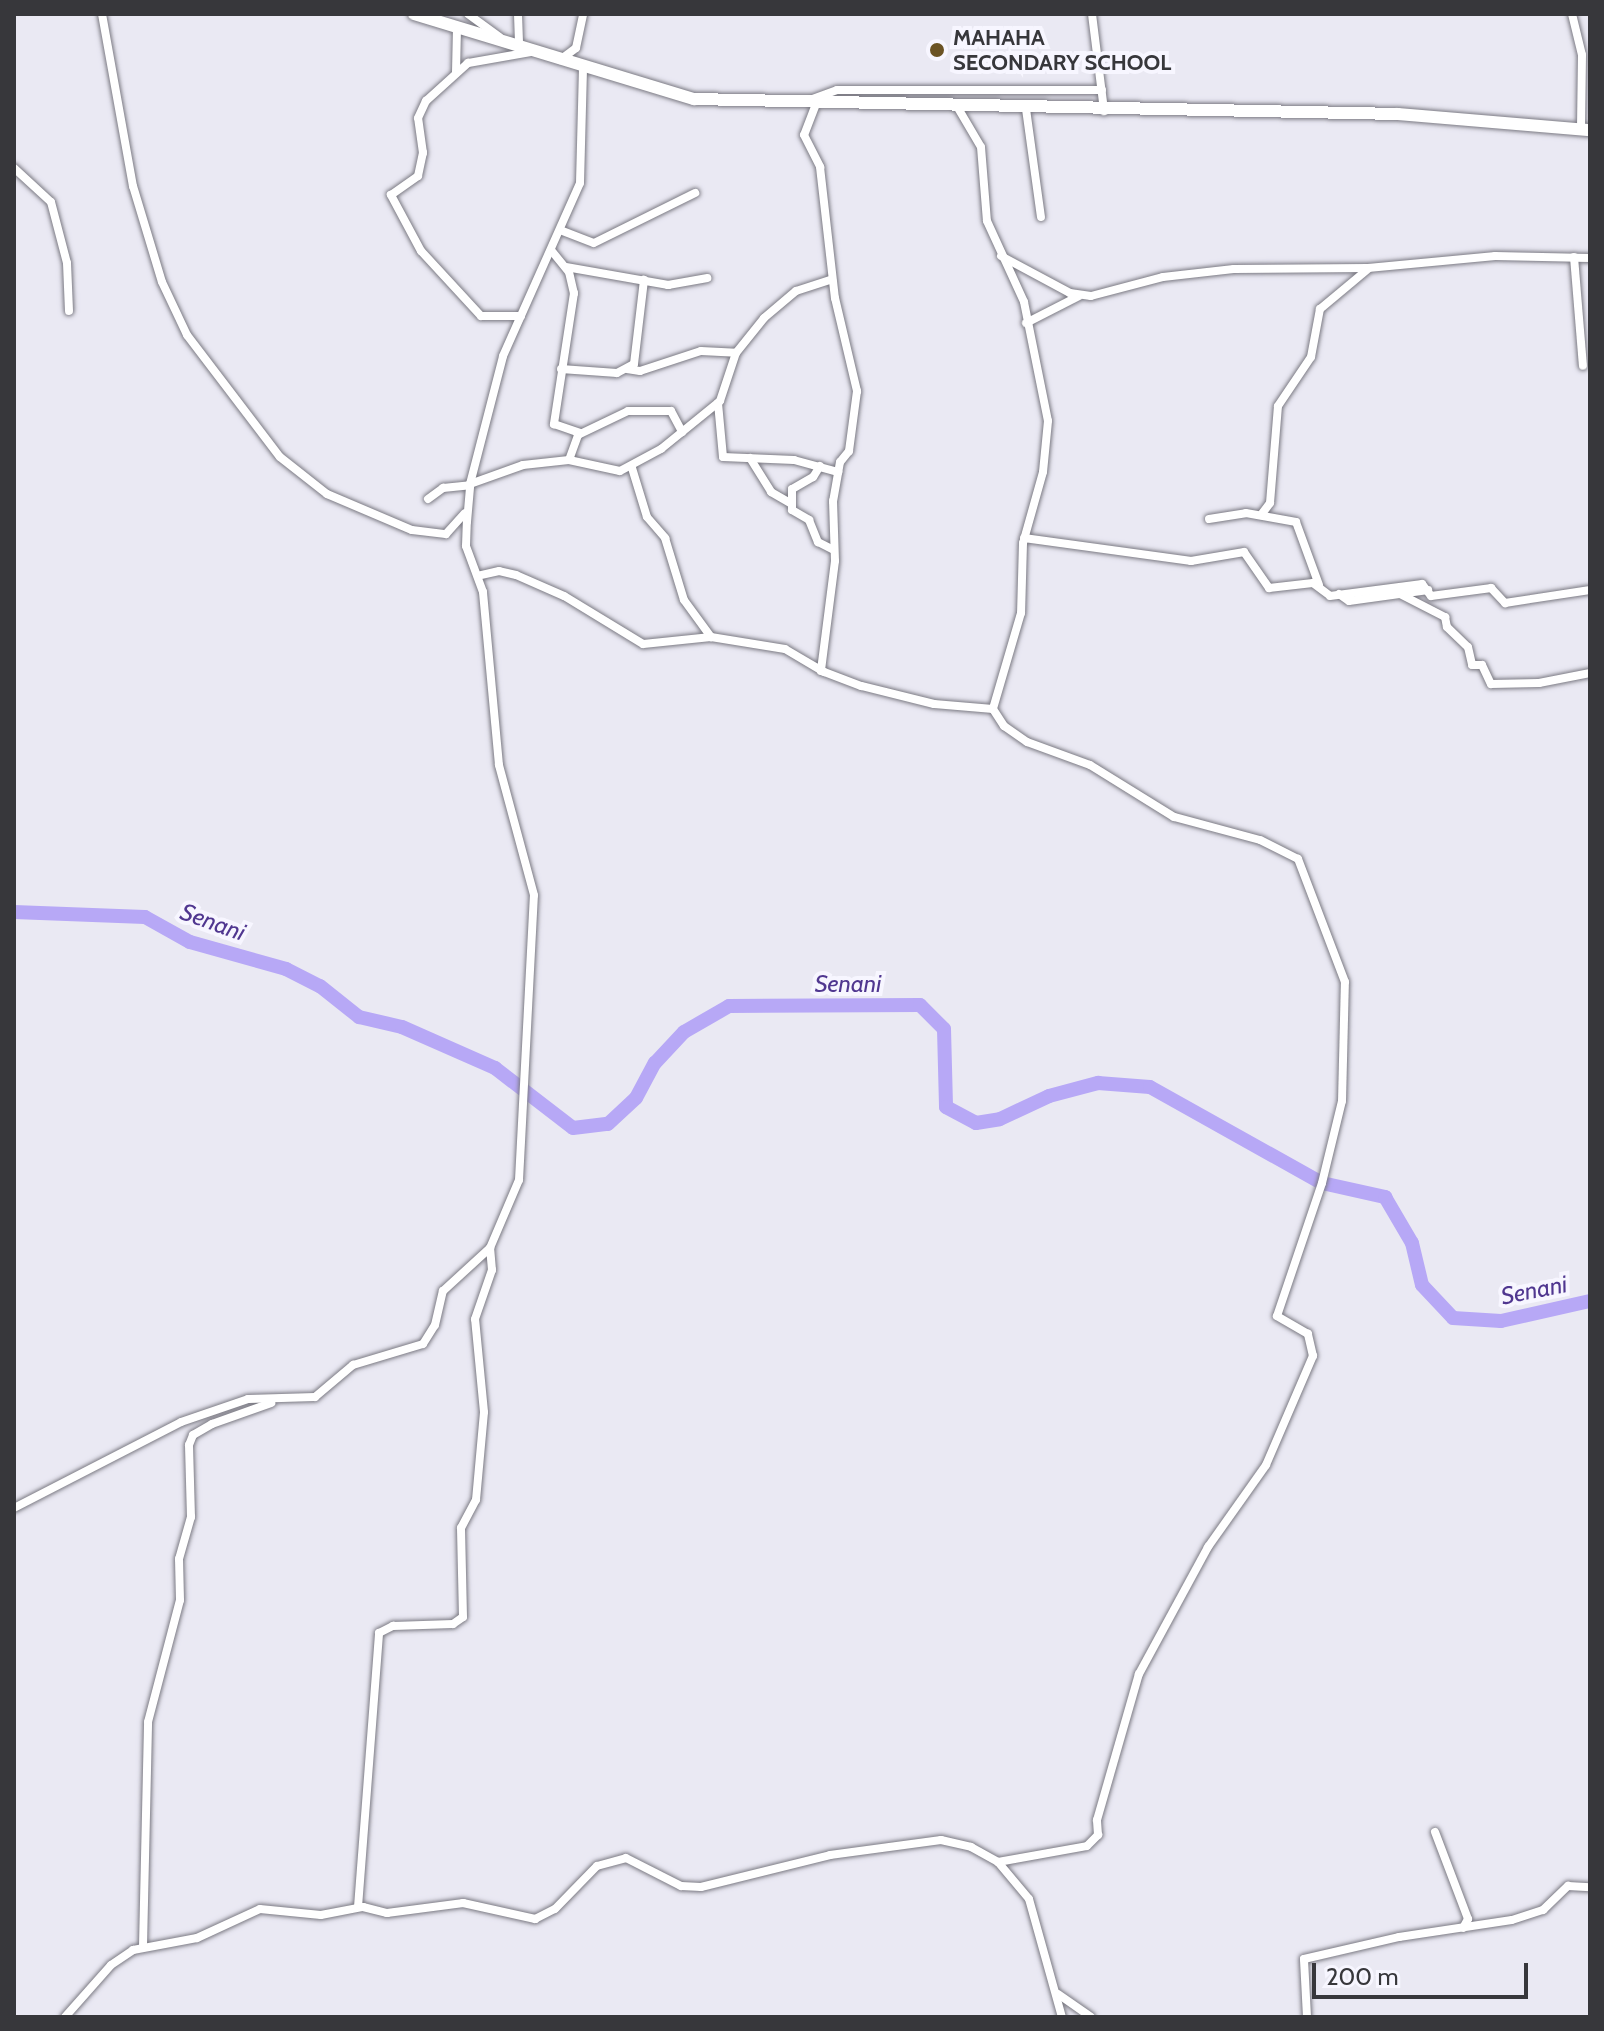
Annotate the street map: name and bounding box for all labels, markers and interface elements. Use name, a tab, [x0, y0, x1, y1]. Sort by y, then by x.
place label: MAHAHA SECONDARY SCHOOL	[953, 24, 1171, 76]
marker: MAHAHA SECONDARY SCHOOL	[928, 41, 946, 59]
water label: Senani	[177, 897, 249, 947]
water label: Senani	[815, 970, 881, 998]
water label: Senani	[1499, 1269, 1569, 1311]
scale bar	[1316, 1947, 1532, 1997]
text: 200 m	[1326, 1962, 1399, 1991]

